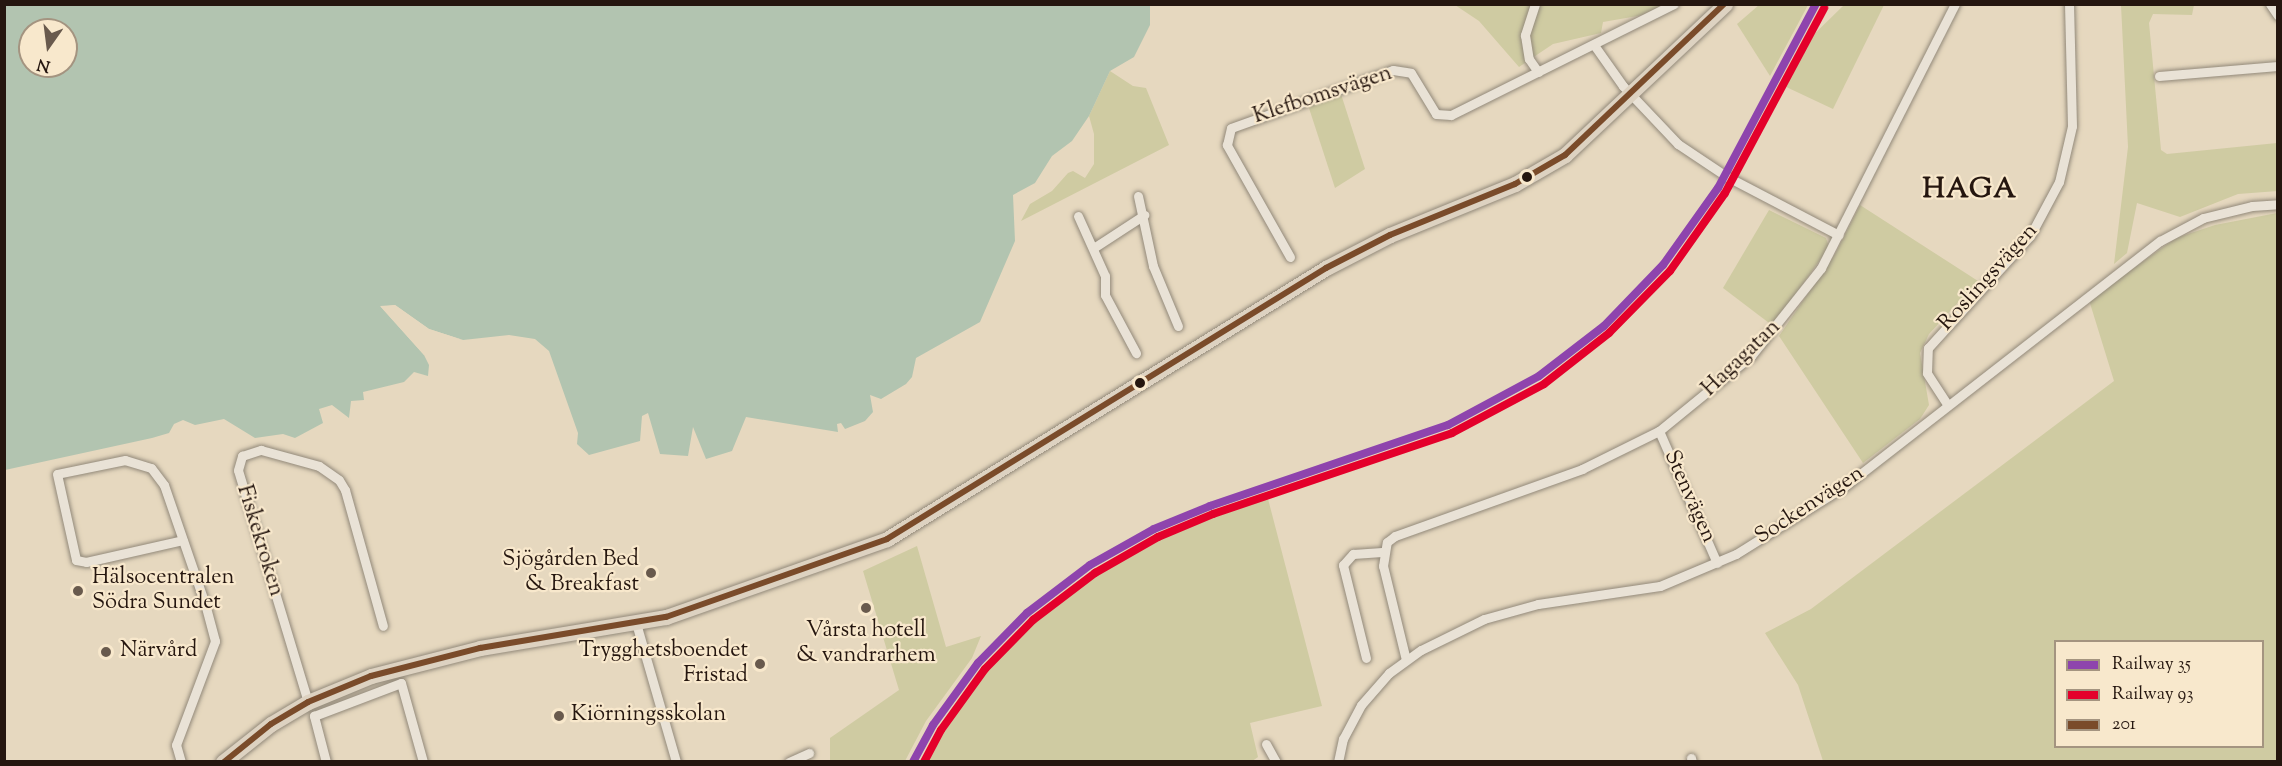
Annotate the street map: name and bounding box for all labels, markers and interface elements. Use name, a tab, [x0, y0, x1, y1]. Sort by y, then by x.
north arrow	[18, 18, 78, 78]
text: N	[35, 51, 53, 77]
street label: Klefbomsvägen	[1250, 61, 1396, 131]
unlabelled marker	[1521, 171, 1533, 183]
district label: HAGA	[1922, 173, 2018, 207]
street label: Roslingsvägen	[1934, 219, 2044, 337]
street label: Hagagatan	[1697, 315, 1787, 403]
unlabelled marker	[1134, 377, 1146, 389]
street label: Stenvägen	[1657, 447, 1721, 547]
street label: Sockenvägen	[1751, 461, 1869, 551]
street label: Fiskekroken	[230, 482, 288, 600]
place label: Sjögården Bed & Breakfast	[502, 547, 639, 598]
place label: Hälsocentralen Södra Sundet	[92, 565, 234, 616]
marker: Sjögården Bed & Breakfast	[644, 566, 658, 580]
marker: Hälsocentralen Södra Sundet	[69, 582, 87, 600]
marker: Vårsta hotell & vandrarhem	[859, 601, 873, 615]
place label: Vårsta hotell & vandrarhem	[796, 618, 936, 670]
place label: Trygghetsboendet Fristad	[579, 638, 748, 690]
place label: Närvård	[120, 639, 198, 665]
legend	[2054, 640, 2264, 748]
marker: Närvård	[97, 643, 115, 661]
text: Railway 35	[2112, 652, 2191, 678]
marker: Trygghetsboendet Fristad	[753, 657, 767, 671]
text: Railway 93	[2112, 682, 2194, 708]
place label: Kiörningsskolan	[571, 703, 726, 729]
marker: Kiörningsskolan	[552, 709, 566, 723]
text: 201	[2112, 712, 2136, 738]

